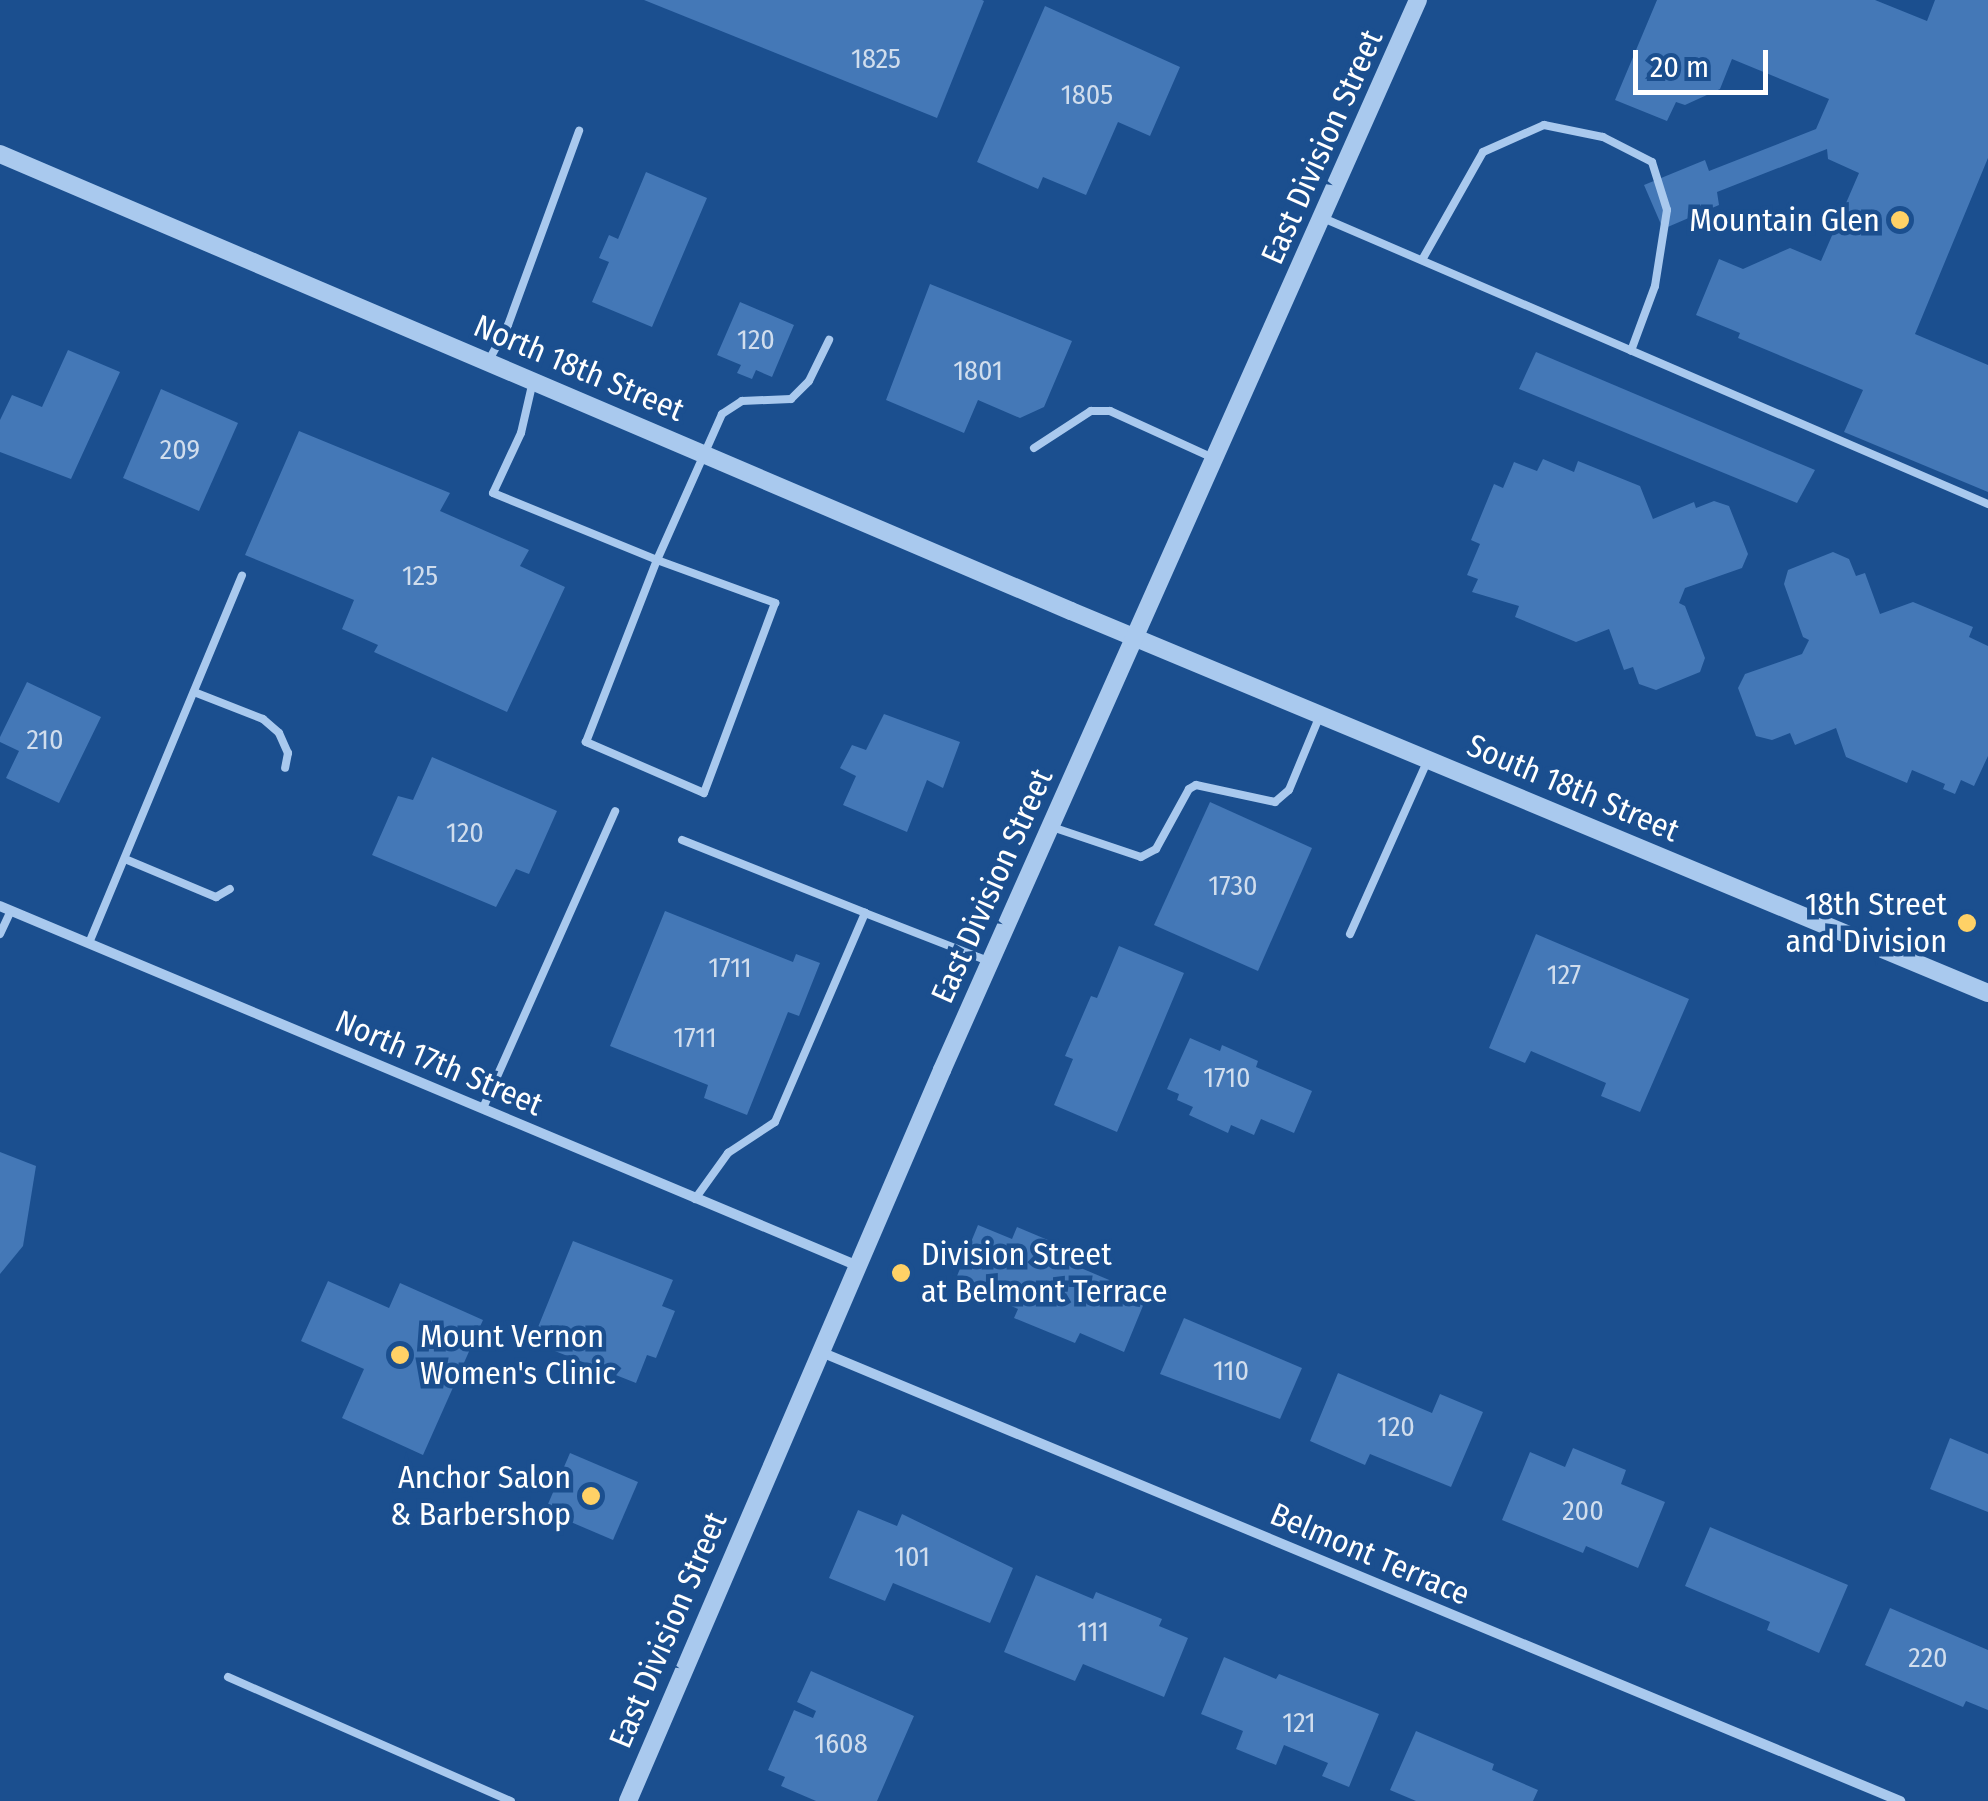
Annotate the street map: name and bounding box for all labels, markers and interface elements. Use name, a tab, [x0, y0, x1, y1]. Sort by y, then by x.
street label: East Division Street	[1253, 24, 1391, 270]
scale bar	[1638, 30, 1773, 92]
house number: 1825	[851, 42, 901, 76]
text: 20 m	[1650, 49, 1709, 85]
house number: 1805	[1061, 78, 1113, 112]
place label: Mountain Glen	[1689, 201, 1880, 239]
marker: Mountain Glen	[1889, 209, 1911, 231]
street label: North 18th Street	[468, 307, 690, 429]
house number: 120	[737, 323, 775, 357]
house number: 1801	[953, 354, 1003, 388]
house number: 209	[160, 433, 200, 467]
house number: 125	[402, 559, 438, 593]
house number: 210	[26, 723, 64, 757]
street label: South 18th Street	[1461, 726, 1685, 850]
street label: East Division Street	[923, 763, 1061, 1009]
house number: 120	[446, 816, 484, 850]
house number: 1730	[1208, 869, 1258, 903]
place label: 18th Street and Division	[1785, 886, 1947, 961]
marker: 18th Street and Division	[1956, 912, 1978, 934]
house number: 1711	[708, 951, 752, 985]
house number: 127	[1547, 958, 1581, 992]
street label: North 17th Street	[330, 1002, 548, 1124]
house number: 1711	[673, 1021, 717, 1055]
house number: 1710	[1203, 1061, 1251, 1095]
place label: Division Street at Belmont Terrace	[921, 1236, 1167, 1311]
marker: Division Street at Belmont Terrace	[890, 1262, 912, 1284]
place label: Mount Vernon Women's Clinic	[420, 1318, 616, 1393]
marker: Mount Vernon Women's Clinic	[389, 1344, 411, 1366]
house number: 110	[1213, 1354, 1249, 1388]
house number: 120	[1377, 1410, 1415, 1444]
place label: Anchor Salon & Barbershop	[390, 1459, 571, 1534]
marker: Anchor Salon & Barbershop	[580, 1485, 602, 1507]
house number: 200	[1562, 1494, 1604, 1528]
street label: Belmont Terrace	[1265, 1495, 1475, 1613]
street label: East Division Street	[601, 1506, 735, 1754]
house number: 101	[894, 1540, 930, 1574]
house number: 111	[1077, 1615, 1109, 1649]
house number: 220	[1908, 1641, 1948, 1675]
house number: 121	[1282, 1706, 1316, 1740]
house number: 1608	[814, 1727, 868, 1761]

